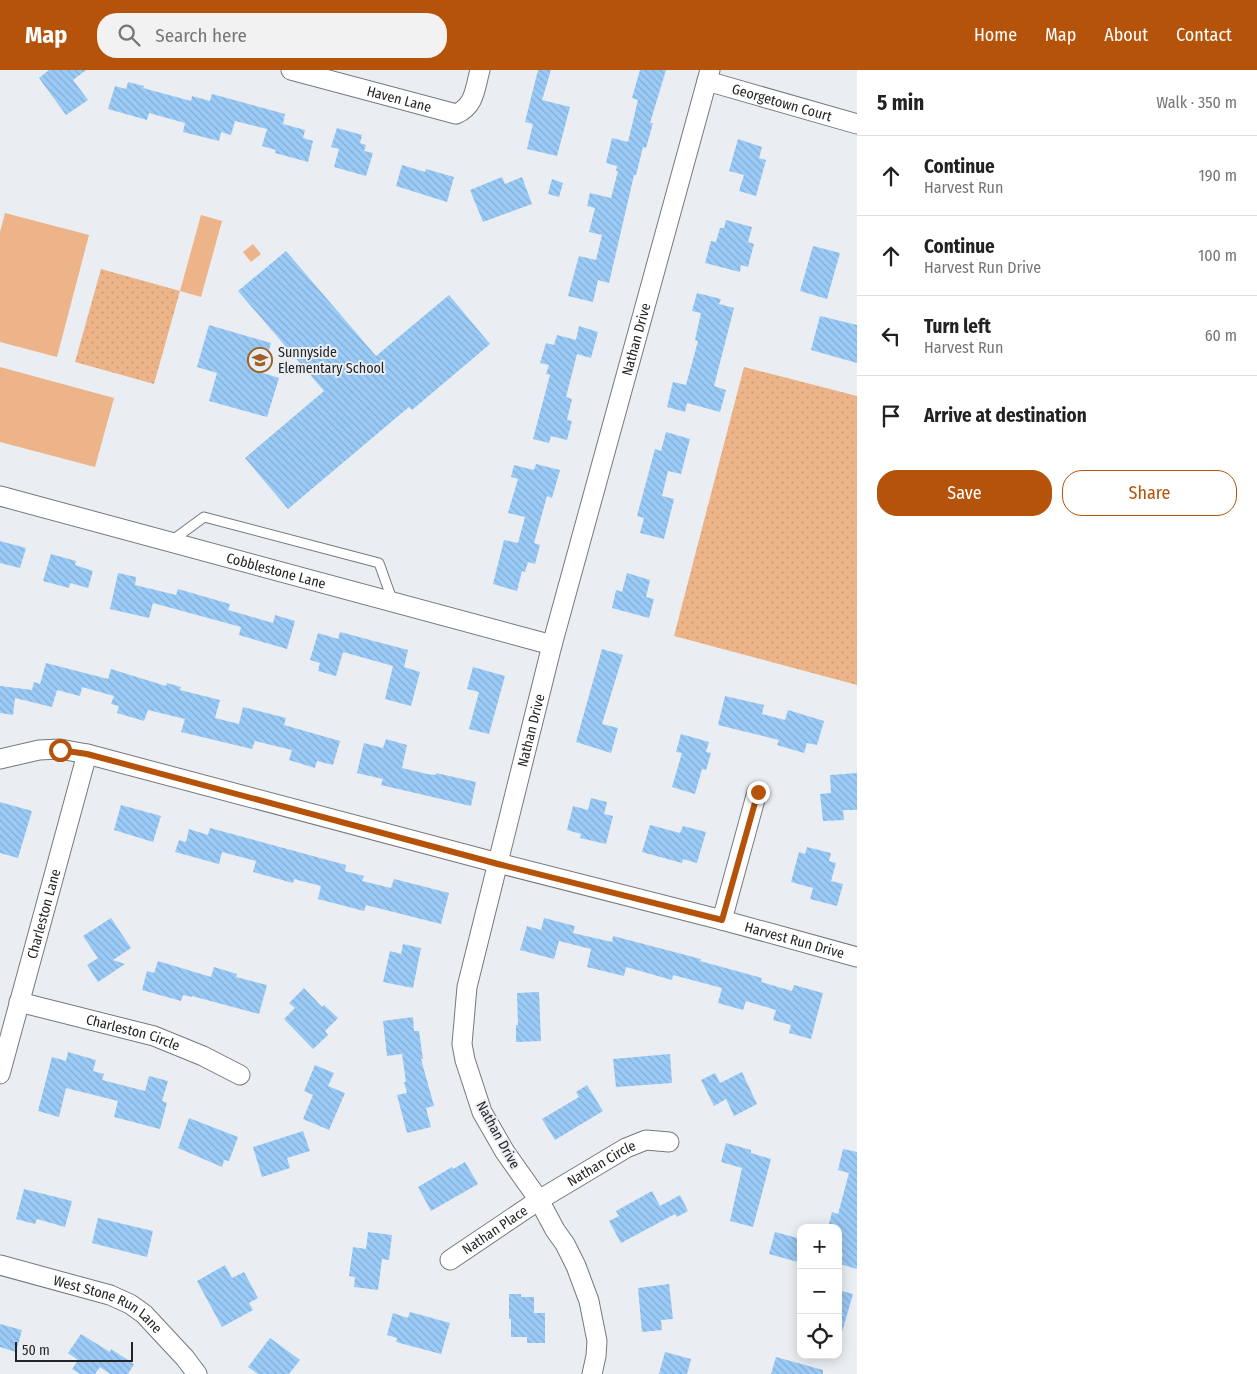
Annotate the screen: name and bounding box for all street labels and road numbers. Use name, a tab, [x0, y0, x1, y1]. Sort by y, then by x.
street label: Georgetown Court	[730, 80, 834, 125]
street label: Haven Lane	[365, 82, 433, 116]
street label: Nathan Drive	[618, 301, 654, 378]
street label: Cobblestone Lane	[225, 549, 328, 592]
street label: Nathan Drive	[514, 692, 548, 769]
street label: Charleston Lane	[23, 867, 64, 961]
street label: Harvest Run Drive	[743, 918, 846, 962]
street label: Charleston Circle	[84, 1011, 182, 1054]
street label: Nathan Drive	[473, 1098, 524, 1172]
street label: Nathan Circle	[564, 1137, 638, 1190]
street label: Nathan Place	[459, 1202, 531, 1258]
street label: West Stone Run Lane	[52, 1271, 166, 1337]

